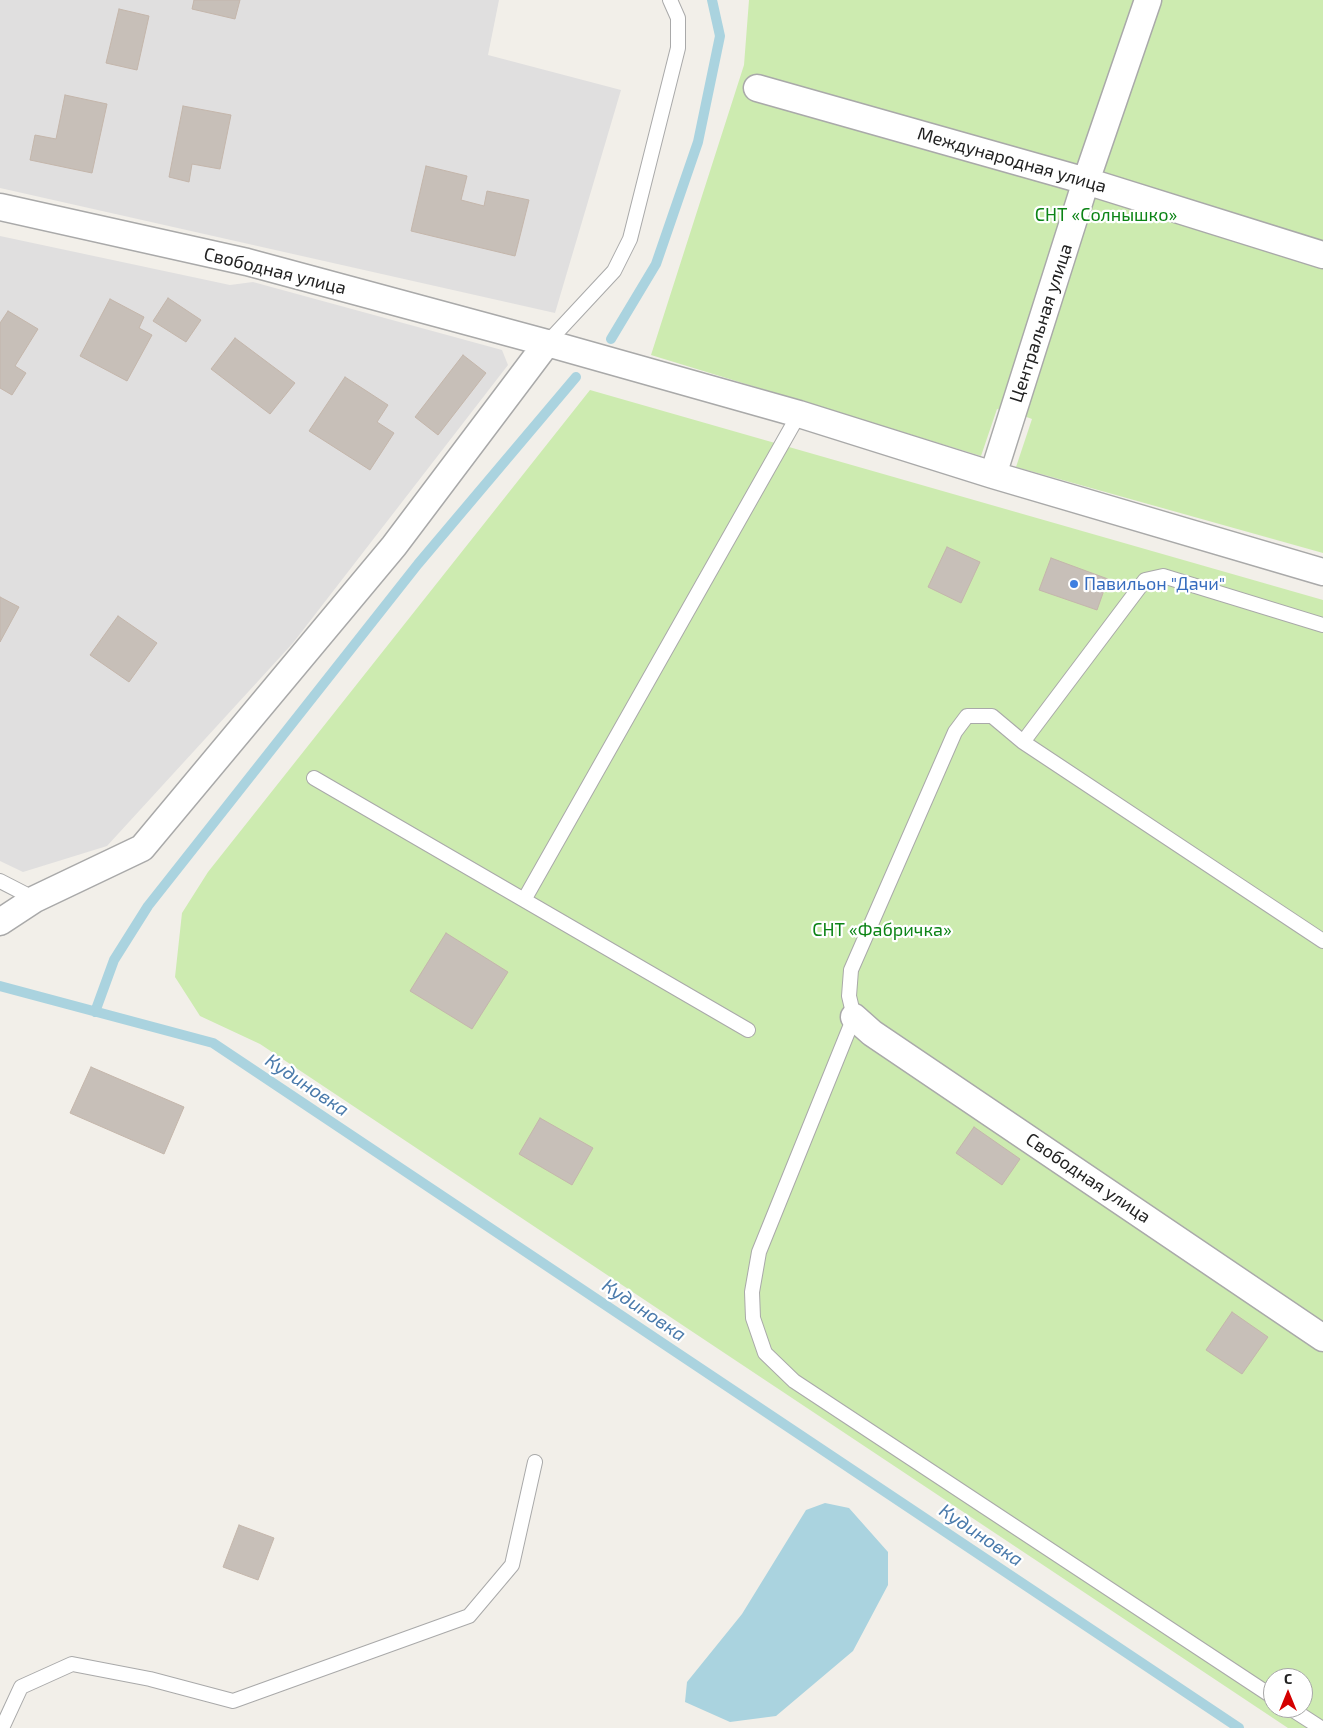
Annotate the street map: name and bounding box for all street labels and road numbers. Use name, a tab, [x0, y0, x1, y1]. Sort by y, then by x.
street label: Международная улица	[915, 123, 1109, 197]
street label: Центральная улица	[1005, 241, 1077, 405]
street label: Свободная улица	[202, 243, 348, 299]
street label: Свободная улица	[1021, 1128, 1155, 1228]

